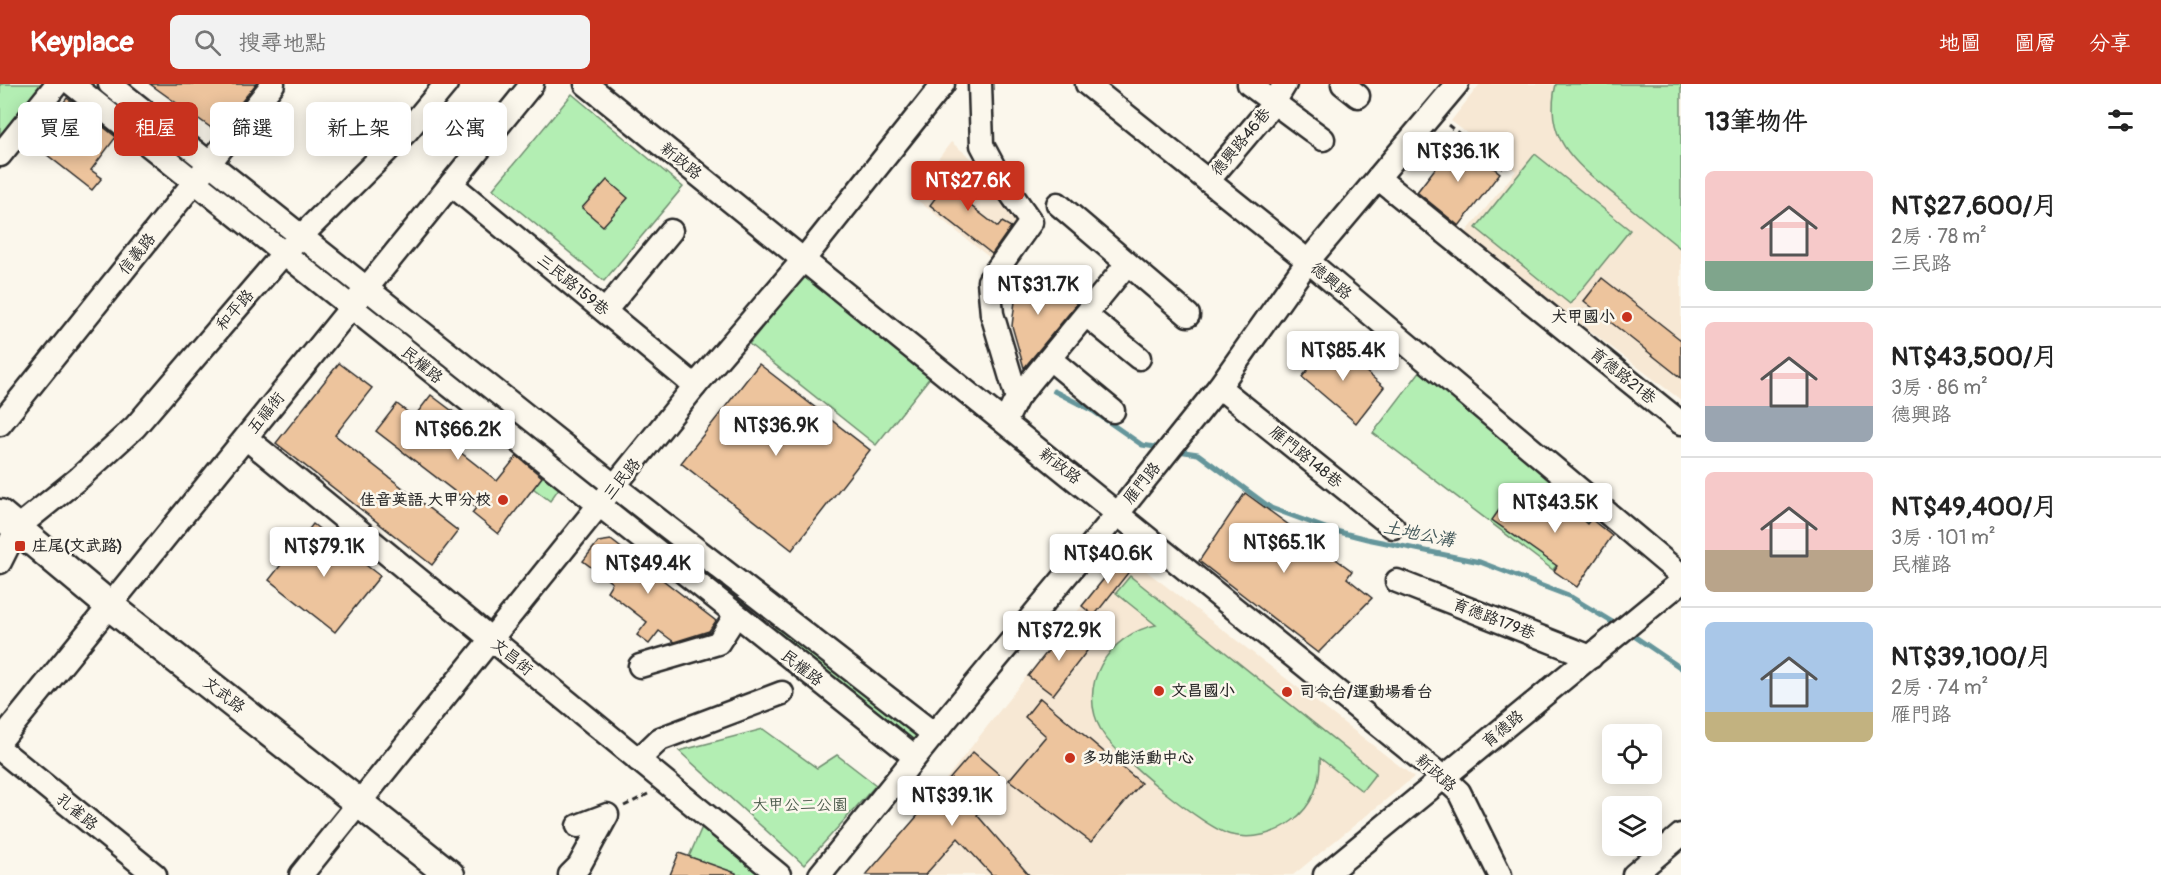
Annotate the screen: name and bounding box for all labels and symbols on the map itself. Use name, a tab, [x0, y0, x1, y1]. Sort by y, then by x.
street label: 德興路46巷	[1207, 104, 1275, 180]
pin: NT$36.1K	[1396, 132, 1520, 183]
street label: 新政路	[656, 138, 706, 184]
pin: NT$27.6K	[906, 161, 1030, 212]
street label: 信義路	[114, 229, 160, 279]
street label: 三民路159巷	[533, 250, 613, 320]
street label: 德興路	[1306, 258, 1356, 304]
pin: NT$31.7K	[976, 265, 1100, 316]
street label: 和平路	[212, 285, 258, 335]
place label: 大甲國小	[1551, 307, 1615, 327]
marker: 大甲國小	[1620, 310, 1634, 324]
pin: NT$85.4K	[1281, 331, 1405, 382]
street label: 民權路	[397, 342, 447, 388]
street label: 育德路21巷	[1586, 343, 1660, 409]
street label: 五福街	[243, 388, 289, 438]
pin: NT$36.9K	[714, 406, 838, 457]
pin: NT$66.2K	[396, 410, 520, 461]
street label: 雁門路148巷	[1266, 422, 1346, 492]
street label: 新政路	[1035, 443, 1085, 489]
street label: 三民路	[599, 454, 645, 504]
street label: 雁門路	[1119, 458, 1165, 508]
pin: NT$43.5K	[1493, 483, 1617, 534]
place label: 佳音英語 大甲分校	[360, 490, 491, 510]
marker: 佳音英語 大甲分校	[496, 493, 510, 507]
water label: 土地公溝	[1381, 516, 1458, 553]
pin: NT$65.1K	[1222, 523, 1346, 574]
pin: NT$79.1K	[262, 527, 386, 578]
pin: NT$40.6K	[1046, 534, 1170, 585]
place label: 庄尾(文武路)	[32, 536, 123, 556]
marker: 庄尾(文武路)	[13, 539, 27, 553]
pin: NT$49.4K	[586, 544, 710, 595]
street label: 育德路179巷	[1450, 594, 1538, 644]
pin: NT$72.9K	[997, 611, 1121, 662]
street label: 文昌街	[487, 634, 537, 680]
street label: 民權路	[777, 645, 827, 691]
street label: 文武路	[199, 672, 249, 718]
place label: 文昌國小	[1171, 681, 1235, 701]
place label: 司令台/運動場看台	[1299, 682, 1433, 702]
marker: 文昌國小	[1152, 684, 1166, 698]
marker: 司令台/運動場看台	[1280, 685, 1294, 699]
street label: 育德路	[1478, 706, 1528, 752]
place label: 多功能活動中心	[1082, 748, 1194, 768]
street label: 新政路	[1411, 750, 1461, 796]
marker: 多功能活動中心	[1063, 751, 1077, 765]
pin: NT$39.1K	[890, 776, 1014, 827]
street label: 孔雀路	[52, 789, 102, 835]
park label: 大甲公二公園	[752, 795, 848, 815]

